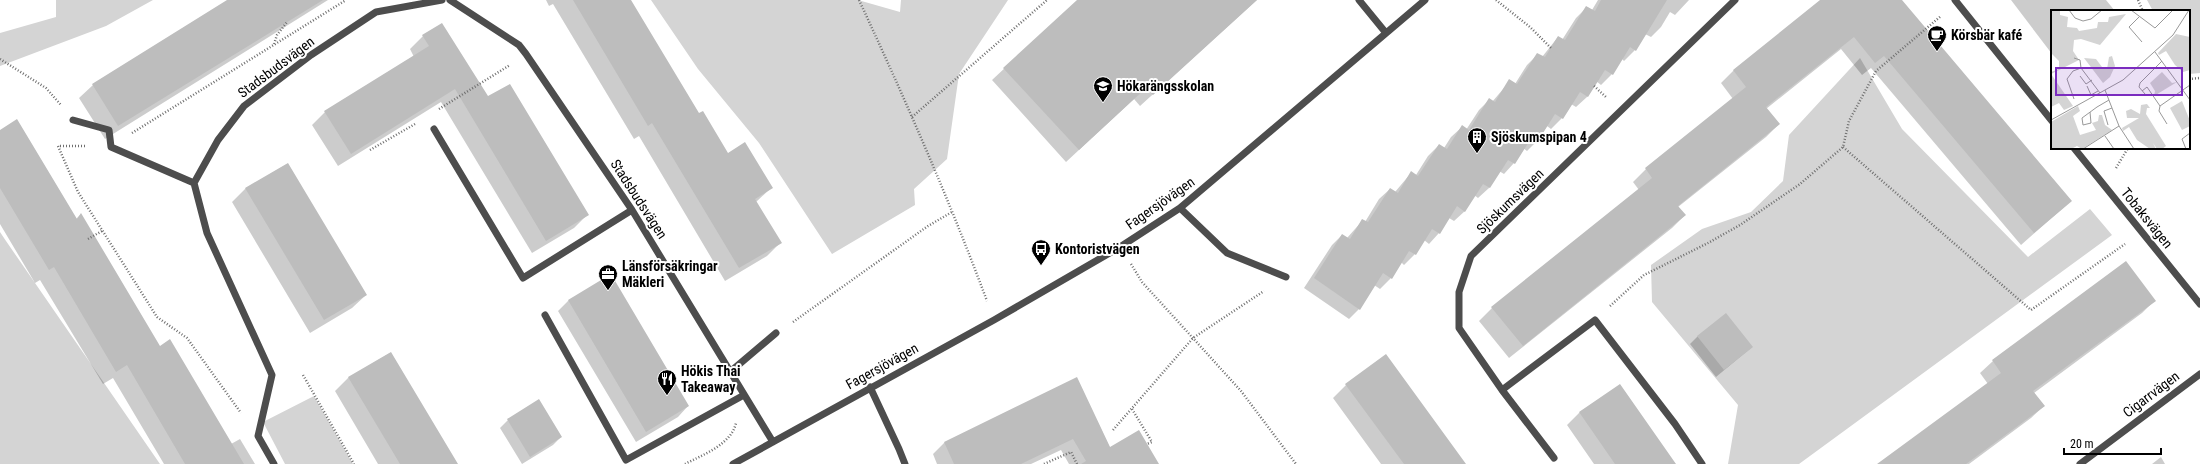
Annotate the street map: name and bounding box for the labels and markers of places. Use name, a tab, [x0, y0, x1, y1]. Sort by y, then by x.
cafe icon: Körsbär kafé	[1926, 24, 1948, 52]
place label: Körsbär kafé	[1951, 27, 2023, 43]
school or university icon: Hökarängsskolan	[1092, 75, 1114, 103]
place label: Hökarängsskolan	[1117, 78, 1214, 94]
building icon: Sjöskumspipan 4	[1466, 126, 1488, 154]
place label: Sjöskumspipan 4	[1491, 129, 1587, 145]
bus stop icon: Kontoristvägen	[1030, 238, 1052, 266]
place label: Kontoristvägen	[1055, 241, 1140, 257]
place label: Länsförsäkringar Mäkleri	[622, 258, 718, 290]
office icon: Länsförsäkringar Mäkleri	[597, 263, 619, 291]
place label: Hökis Thai Takeaway	[681, 363, 741, 395]
restaurant icon: Hökis Thai Takeaway	[656, 368, 678, 396]

